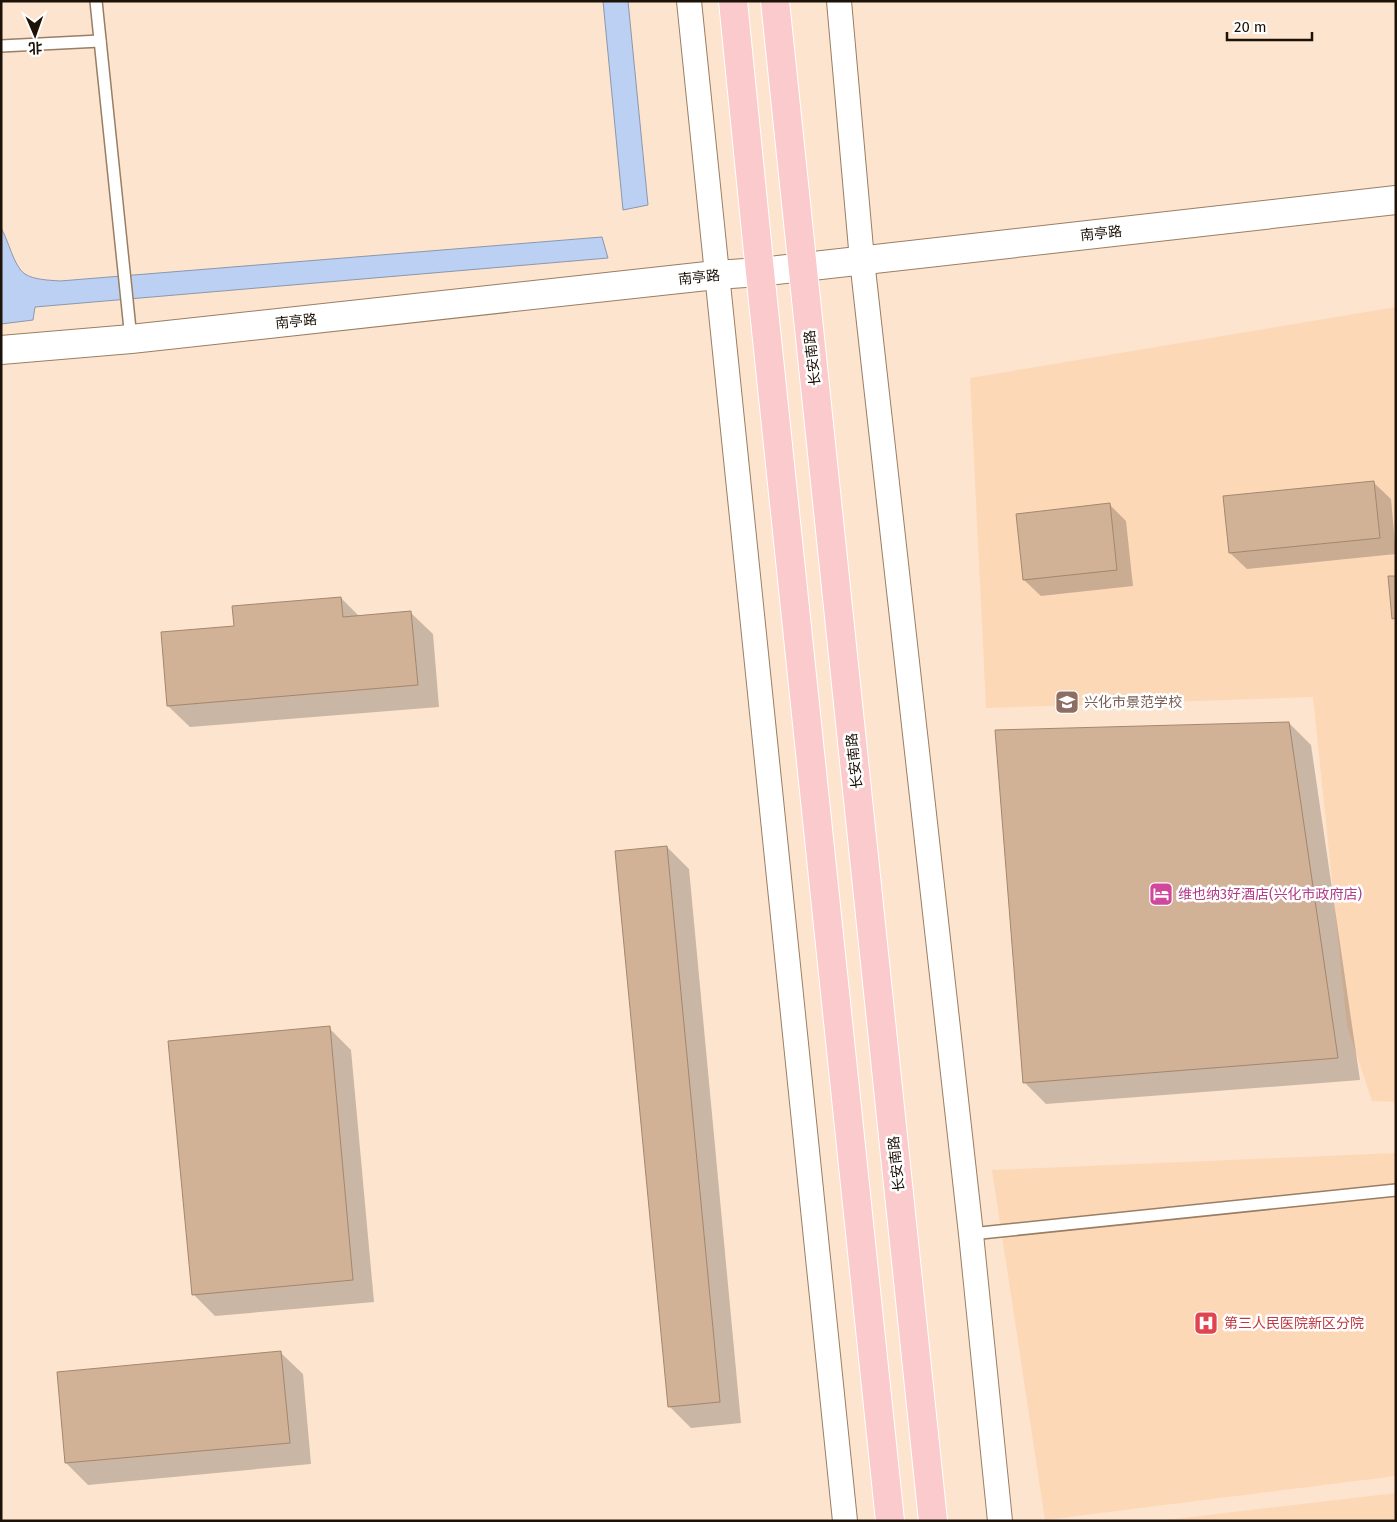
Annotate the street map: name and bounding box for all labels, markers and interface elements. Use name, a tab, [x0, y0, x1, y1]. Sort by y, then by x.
north arrow	[10, 10, 60, 60]
scale bar	[1227, 10, 1312, 42]
text: 20 m	[1234, 18, 1267, 36]
text: 北	[28, 39, 43, 56]
street label: 南亭路	[1079, 223, 1123, 244]
street label: 南亭路	[677, 267, 721, 288]
street label: 南亭路	[274, 311, 318, 332]
street label: 长安南路	[801, 329, 824, 387]
school or university icon: 兴化市景范学校	[1054, 689, 1080, 715]
place label: 兴化市景范学校	[1084, 694, 1182, 711]
street label: 长安南路	[843, 732, 866, 790]
hotel icon: 维也纳3好酒店(兴化市政府店)	[1148, 881, 1174, 907]
place label: 维也纳3好酒店(兴化市政府店)	[1178, 886, 1362, 903]
street label: 长安南路	[885, 1135, 908, 1193]
hospital icon: 第三人民医院新区分院	[1193, 1310, 1219, 1336]
place label: 第三人民医院新区分院	[1224, 1315, 1364, 1332]

